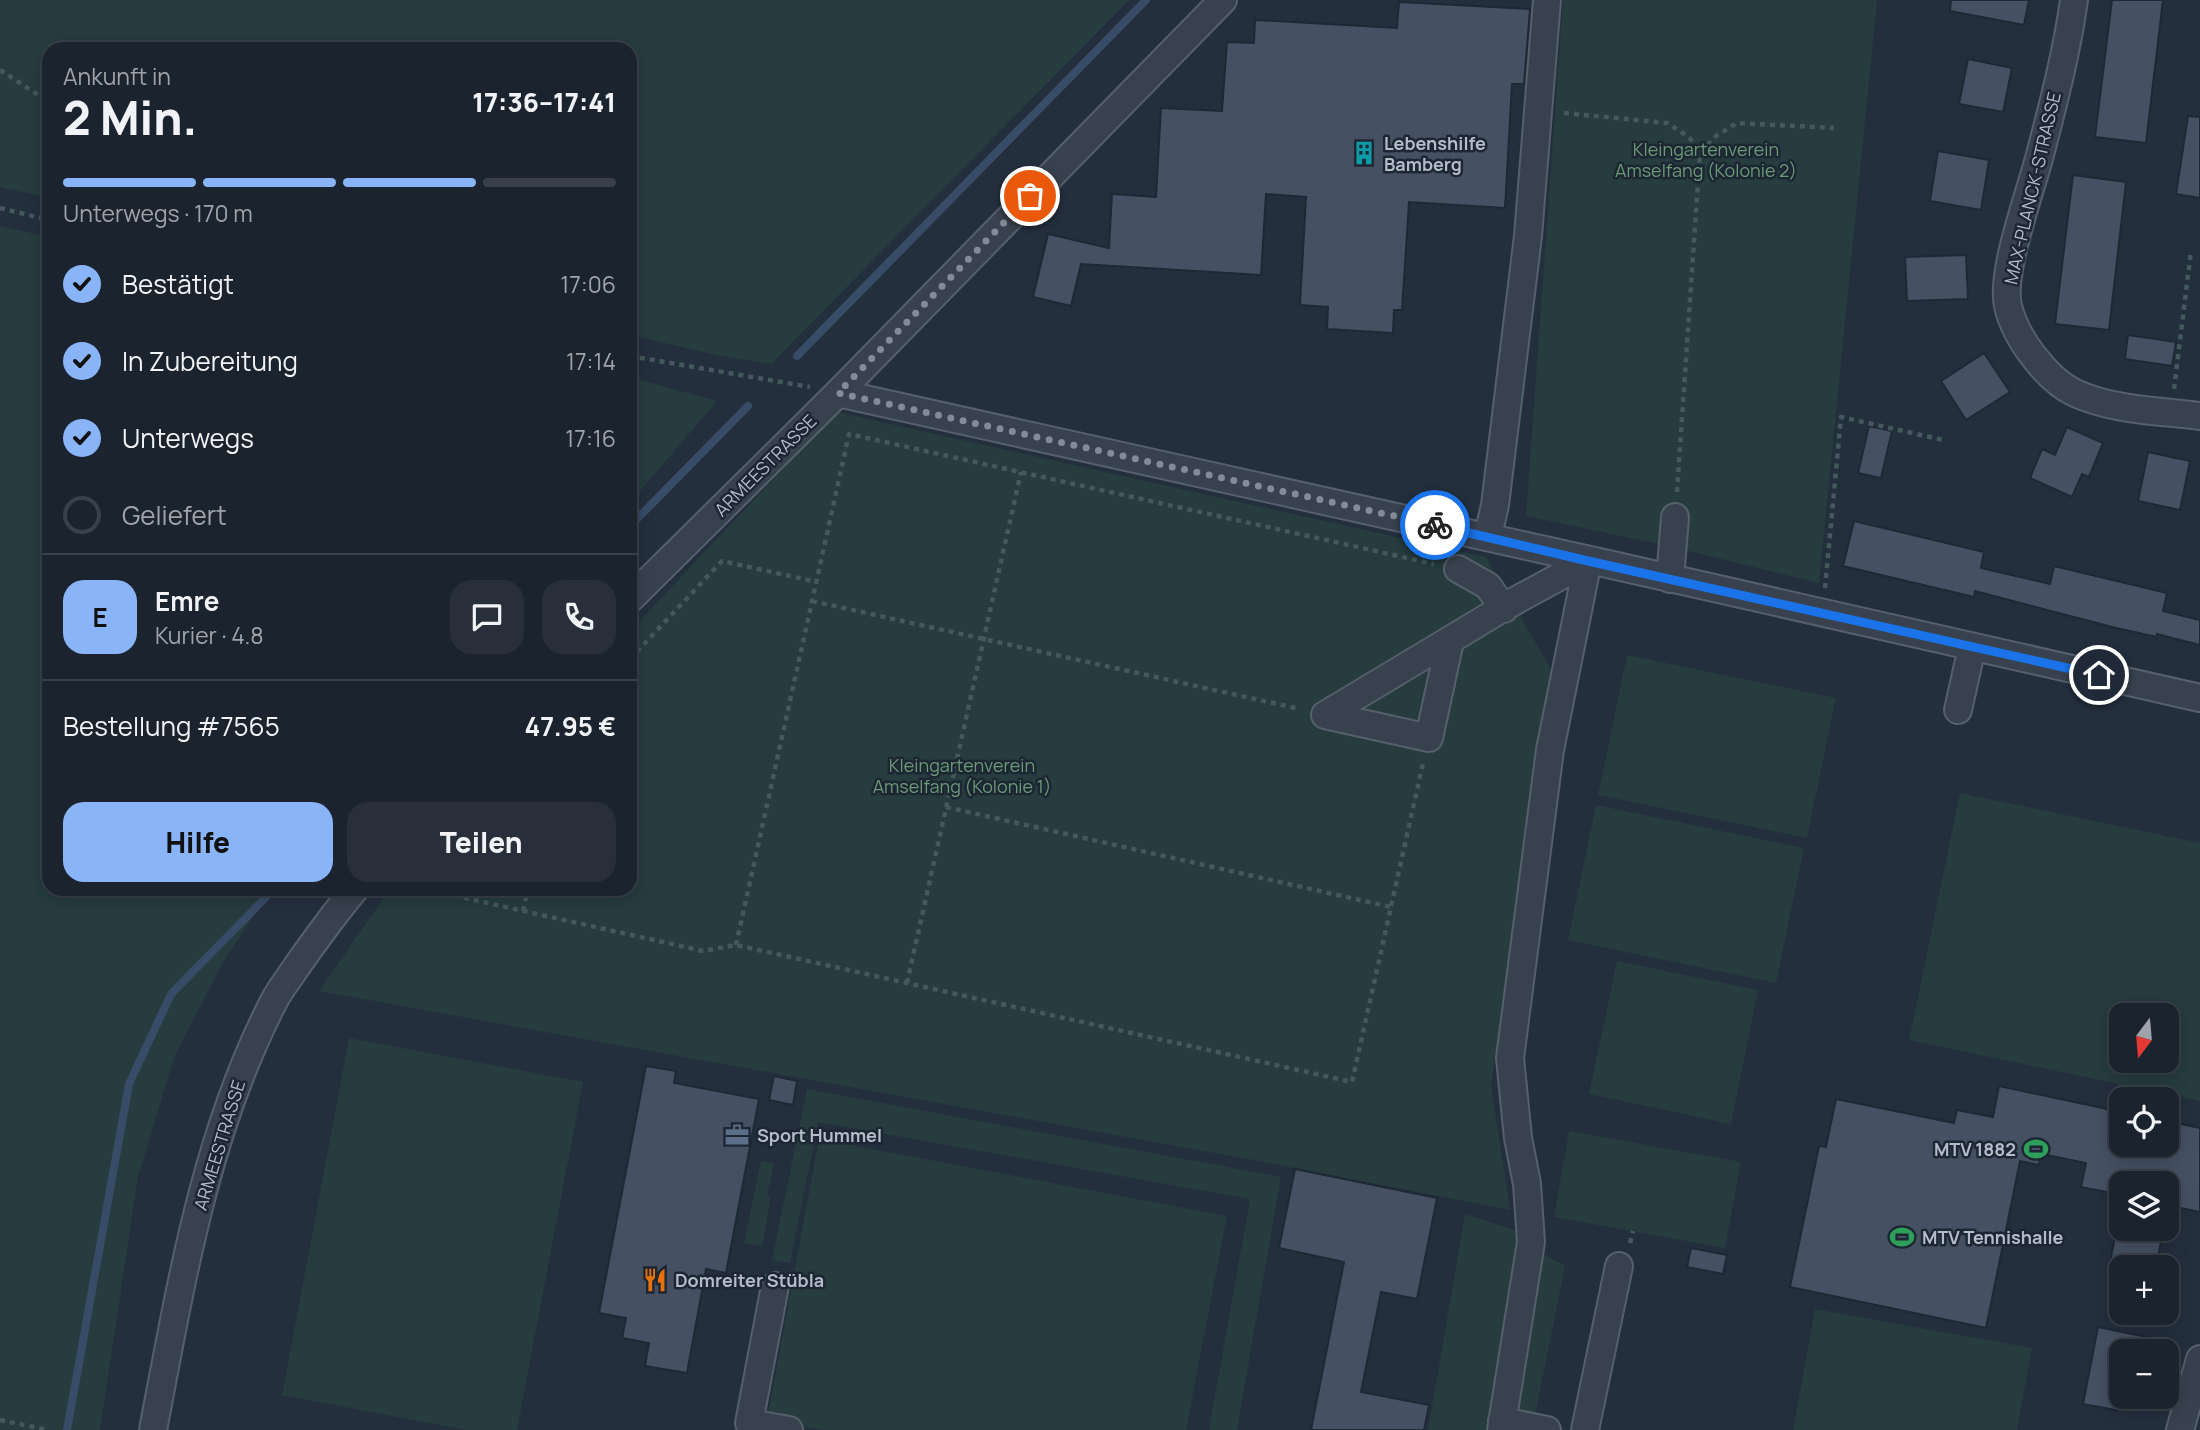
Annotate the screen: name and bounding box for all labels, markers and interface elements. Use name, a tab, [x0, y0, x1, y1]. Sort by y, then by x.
text: Ankunft in	[63, 60, 171, 92]
text: 17:36–17:41	[472, 84, 616, 120]
text: 2 Min.	[63, 86, 197, 149]
street label: MAX-PLANCK-STRASSE	[1998, 89, 2066, 287]
place label: Lebenshilfe Bamberg	[1384, 131, 1486, 176]
park label: Kleingartenverein Amselfang (Kolonie 2)	[1615, 137, 1797, 182]
building icon: Lebenshilfe Bamberg	[1350, 139, 1378, 167]
pin	[1000, 166, 1060, 226]
icon: bag	[1011, 177, 1049, 215]
text: Unterwegs · 170 m	[63, 197, 253, 229]
icon: check	[63, 265, 101, 303]
text: Bestätigt	[122, 266, 234, 302]
text: 17:06	[560, 268, 616, 300]
icon: check	[63, 342, 101, 380]
text: In Zubereitung	[122, 343, 298, 379]
text: 17:14	[566, 345, 616, 377]
street label: ARMEESTRASSE	[709, 409, 821, 521]
icon: check	[63, 419, 101, 457]
text: Unterwegs	[122, 420, 254, 456]
text: 17:16	[565, 422, 616, 454]
courier	[1400, 490, 1470, 560]
text: Geliefert	[122, 497, 227, 533]
icon: bike	[1416, 506, 1454, 544]
button: chat	[450, 580, 524, 654]
button: phone	[542, 580, 616, 654]
text: Emre	[155, 583, 219, 619]
text: E	[92, 599, 108, 635]
text: Kurier · 4.8	[155, 619, 264, 651]
pin	[2069, 645, 2129, 705]
icon: home	[2080, 656, 2118, 694]
text: Bestellung #7565	[63, 708, 280, 744]
text: 47.95 €	[525, 708, 616, 744]
park label: Kleingartenverein Amselfang (Kolonie 1)	[873, 753, 1051, 798]
button: Hilfe	[63, 802, 333, 882]
button: Teilen	[347, 802, 616, 882]
north arrow	[2109, 1003, 2179, 1073]
map controls	[2109, 1003, 2179, 1409]
street label: ARMEESTRASSE	[188, 1077, 250, 1213]
button: locate	[2109, 1087, 2179, 1157]
office icon: Sport Hummel	[723, 1121, 751, 1149]
place label: Sport Hummel	[757, 1123, 882, 1147]
sports icon: MTV 1882	[2022, 1135, 2050, 1163]
place label: MTV 1882	[1934, 1137, 2016, 1161]
button: layers	[2109, 1171, 2179, 1241]
sports icon: MTV Tennishalle	[1888, 1223, 1916, 1251]
place label: MTV Tennishalle	[1922, 1225, 2064, 1249]
button: +	[2109, 1255, 2179, 1325]
restaurant icon: Domreiter Stübla	[641, 1266, 669, 1294]
place label: Domreiter Stübla	[675, 1268, 824, 1292]
button: −	[2109, 1339, 2179, 1409]

